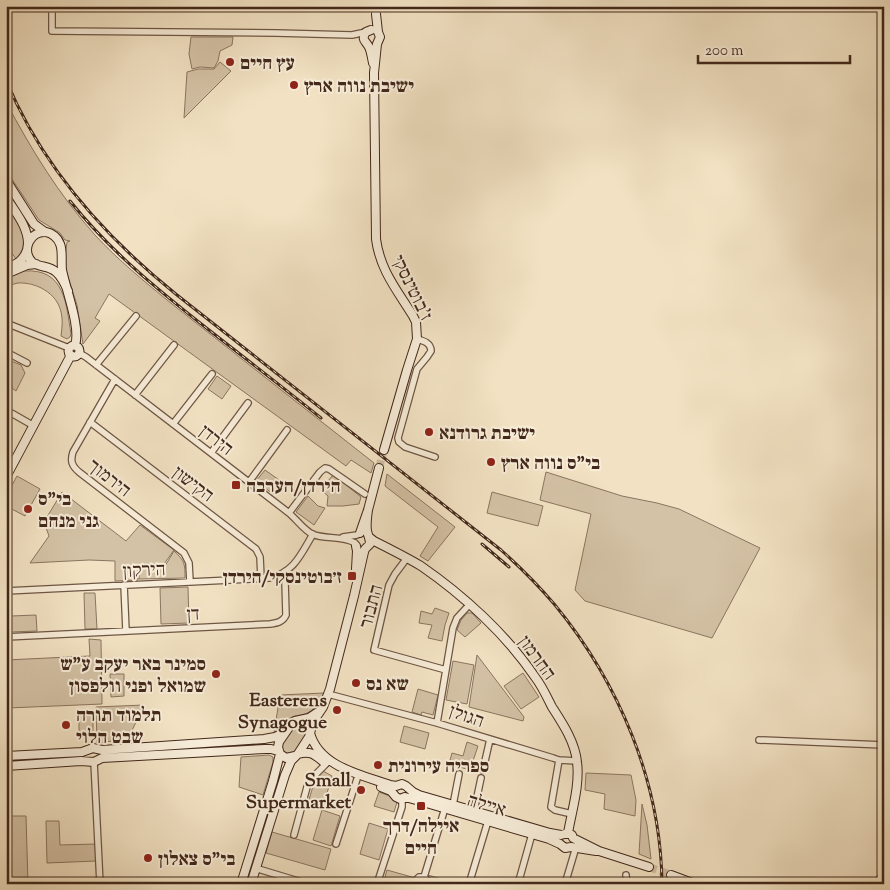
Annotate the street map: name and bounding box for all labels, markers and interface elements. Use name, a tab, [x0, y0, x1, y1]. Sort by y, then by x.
scale bar	[698, 32, 850, 64]
text: 200 m	[705, 41, 744, 62]
place label: עץ חיים	[240, 51, 295, 78]
marker: עץ חיים	[224, 56, 236, 68]
place label: ישיבת נווה ארץ	[304, 74, 414, 101]
marker: ישיבת נווה ארץ	[288, 79, 300, 91]
street label: ז'בוטינסקי	[383, 251, 438, 326]
street label: הירדן	[193, 419, 238, 463]
place label: ישיבת גרודנא	[439, 421, 535, 448]
marker: ישיבת גרודנא	[423, 426, 435, 438]
place label: בי"ס נווה ארץ	[501, 451, 600, 478]
street label: הירמוך	[81, 453, 136, 505]
marker: בי"ס נווה ארץ	[485, 456, 497, 468]
street label: הקישון	[166, 460, 219, 510]
place label: הירדן/הערבה	[246, 474, 341, 501]
marker: הירדן/הערבה	[230, 479, 242, 491]
place label: בי"ס גני מנחם	[38, 487, 99, 536]
marker: בי"ס גני מנחם	[22, 503, 34, 515]
street label: הירקון	[122, 557, 166, 586]
place label: ז׳בוטינסקי/הירדן	[223, 565, 342, 592]
marker: ז׳בוטינסקי/הירדן	[346, 570, 358, 582]
street label: התבור	[354, 582, 391, 632]
street label: דן	[186, 602, 200, 629]
street label: החרמון	[511, 631, 561, 686]
place label: סמינר באר יעקב ע"ש שמואל ופני וולפסון	[60, 652, 206, 701]
marker: סמינר באר יעקב ע"ש שמואל ופני וולפסון	[210, 668, 222, 680]
place label: שא נס	[366, 672, 409, 699]
marker: שא נס	[350, 677, 362, 689]
place label: Easterens Synagogue	[238, 688, 328, 737]
street label: הגולן	[445, 699, 487, 736]
place label: תלמוד תורה שבט הלוי	[76, 703, 162, 752]
marker: Easterens Synagogue	[331, 704, 343, 716]
marker: תלמוד תורה שבט הלוי	[60, 719, 72, 731]
place label: ספריה עירונית	[388, 754, 489, 781]
marker: ספריה עירונית	[372, 759, 384, 771]
place label: Small Supermarket	[246, 768, 352, 817]
marker: Small Supermarket	[355, 784, 367, 796]
street label: איילה	[463, 788, 509, 825]
marker: איילה/דרך חיים	[415, 800, 427, 812]
place label: איילה/דרך חיים	[383, 814, 459, 863]
place label: בי"ס צאלון	[158, 847, 235, 874]
marker: בי"ס צאלון	[142, 852, 154, 864]

